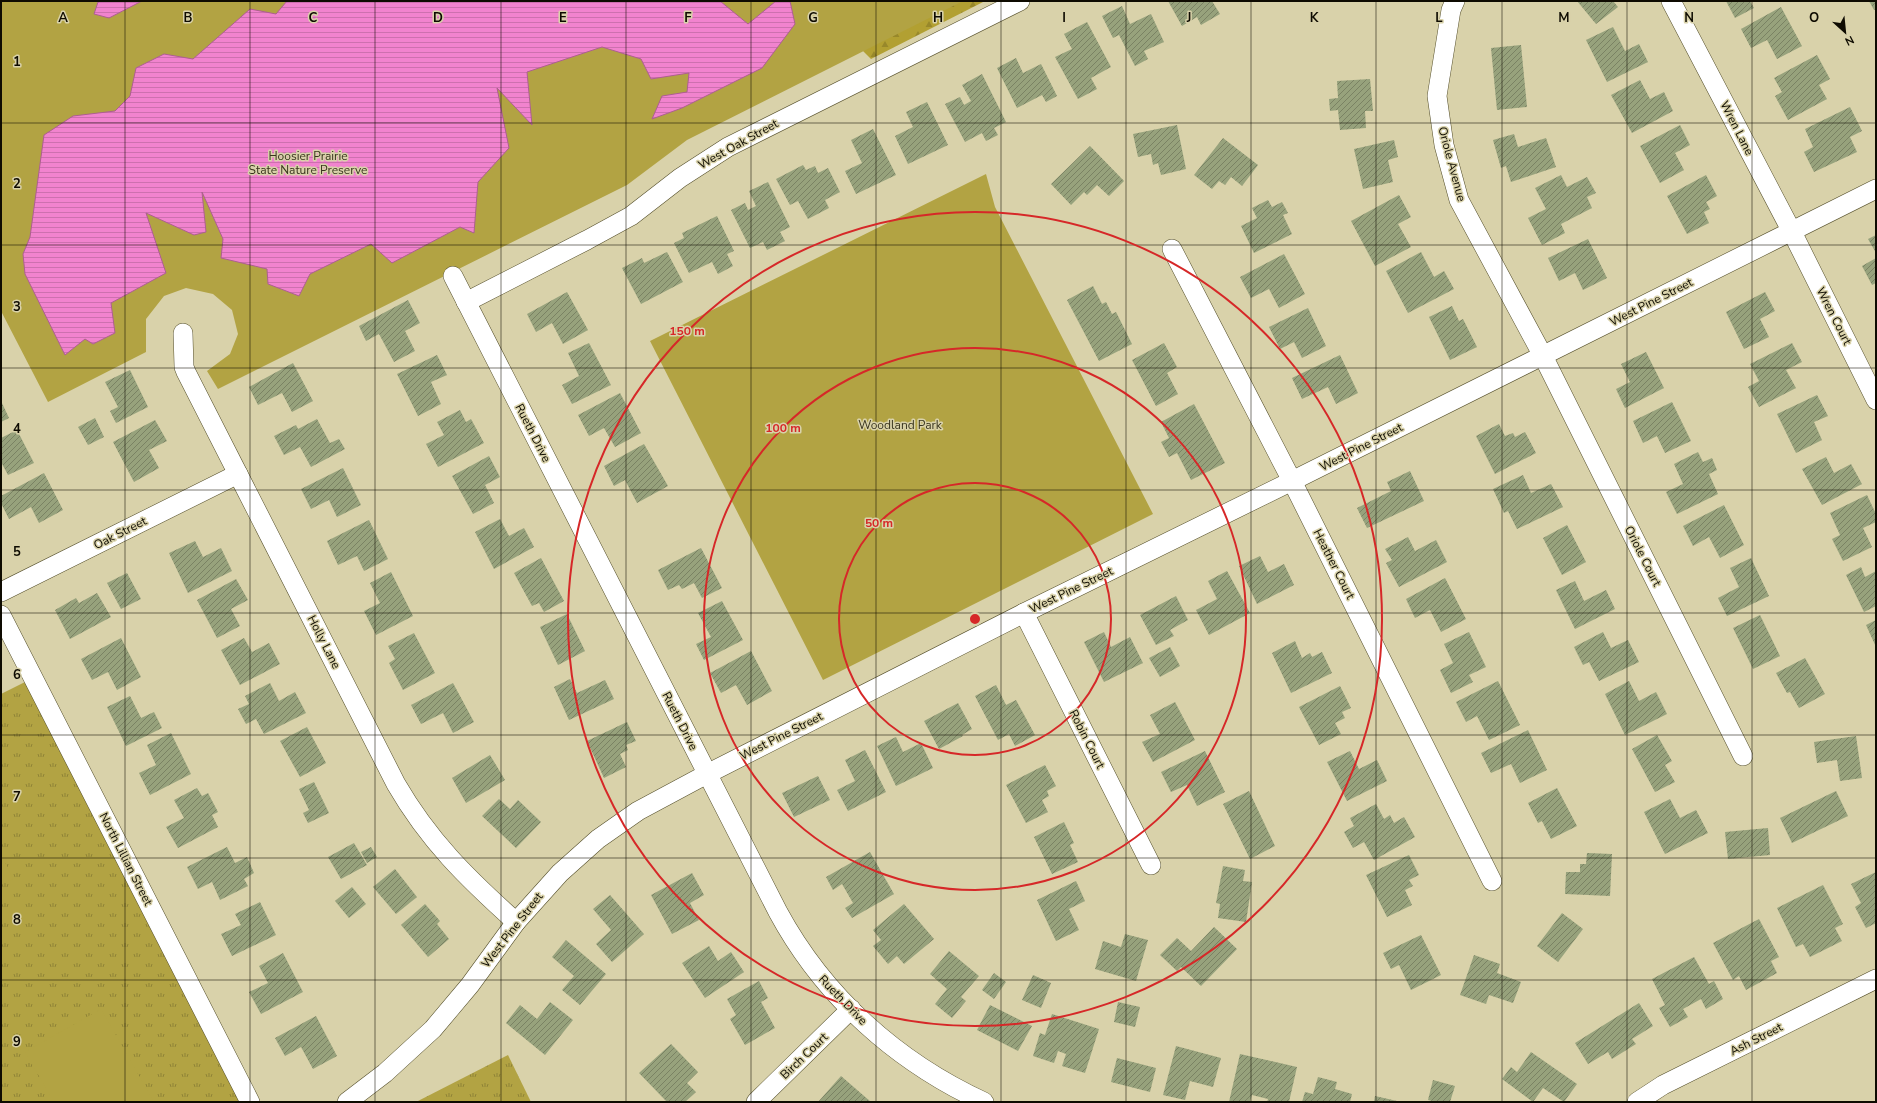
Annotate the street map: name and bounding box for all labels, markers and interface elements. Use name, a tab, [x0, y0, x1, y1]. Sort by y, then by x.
text: A	[58, 9, 68, 27]
text: B	[184, 9, 193, 27]
text: C	[309, 9, 318, 27]
text: D	[433, 9, 443, 27]
text: E	[559, 9, 567, 27]
text: F	[684, 9, 692, 27]
text: G	[808, 9, 818, 27]
text: H	[933, 9, 943, 27]
text: I	[1062, 9, 1066, 27]
text: J	[1186, 9, 1191, 27]
text: K	[1310, 9, 1319, 27]
text: L	[1435, 9, 1443, 27]
text: M	[1558, 9, 1570, 27]
text: N	[1684, 9, 1694, 27]
text: O	[1809, 9, 1819, 27]
north arrow	[1825, 12, 1865, 52]
text: N	[1842, 32, 1856, 49]
text: 1	[13, 53, 21, 71]
street label: Wren Lane	[1716, 98, 1758, 158]
street label: West Oak Street	[695, 115, 782, 173]
street label: Oriole Avenue	[1434, 125, 1470, 203]
park label: Hoosier Prairie State Nature Preserve	[249, 148, 367, 178]
text: 2	[13, 175, 21, 193]
street label: West Pine Street	[1607, 274, 1696, 330]
street label: Wren Court	[1813, 284, 1856, 348]
text: 3	[13, 298, 21, 316]
text: 150 m	[669, 323, 705, 339]
street label: Rueth Drive	[511, 401, 555, 465]
park label: Woodland Park	[858, 417, 943, 433]
street label: West Pine Street	[1317, 419, 1406, 475]
text: 4	[13, 420, 21, 438]
text: 100 m	[765, 420, 801, 436]
street label: Oak Street	[91, 512, 150, 553]
text: 50 m	[865, 515, 893, 531]
street label: Oriole Court	[1621, 523, 1665, 590]
street label: Heather Court	[1309, 526, 1359, 602]
text: 5	[13, 543, 21, 561]
street label: West Pine Street	[1026, 562, 1116, 617]
street label: Holly Lane	[304, 612, 344, 672]
centre of rings	[968, 612, 982, 626]
text: 6	[13, 666, 21, 684]
street label: Rueth Drive	[658, 689, 702, 753]
street label: Robin Court	[1065, 707, 1109, 772]
street label: West Pine Street	[737, 708, 826, 764]
text: 7	[13, 788, 21, 806]
street label: North Lillian Street	[96, 810, 157, 909]
street label: West Pine Street	[478, 888, 547, 971]
text: 8	[13, 911, 21, 929]
street label: Rueth Drive	[815, 972, 871, 1028]
street label: Ash Street	[1727, 1019, 1786, 1059]
street label: Birch Court	[777, 1029, 832, 1083]
text: 9	[13, 1033, 21, 1051]

